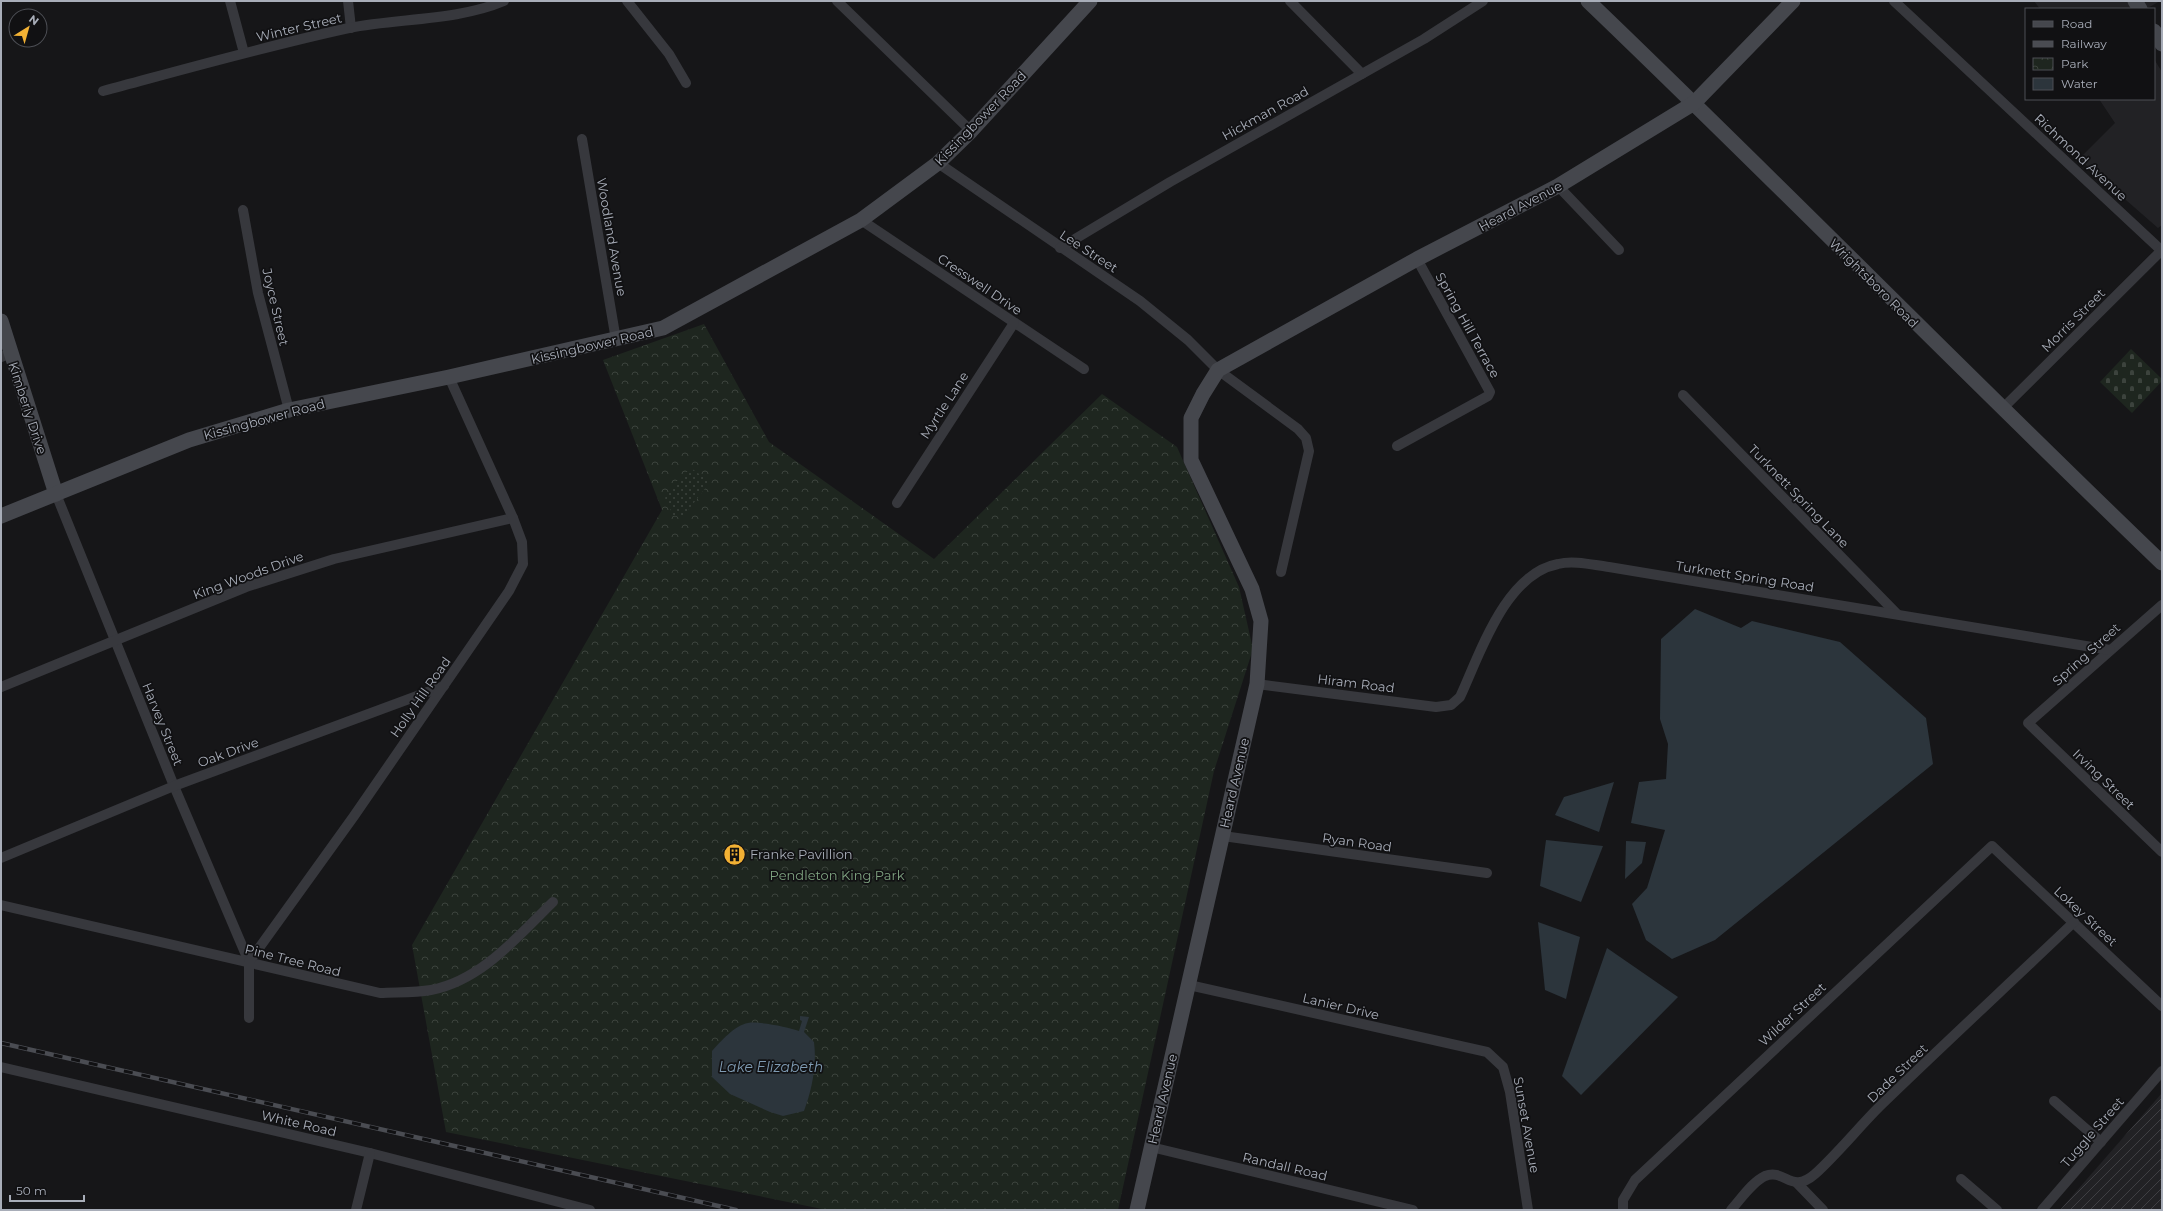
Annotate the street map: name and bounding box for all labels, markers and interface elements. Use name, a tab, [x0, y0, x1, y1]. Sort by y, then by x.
north arrow	[8, 8, 48, 48]
legend	[2025, 8, 2155, 100]
street label: Winter Street	[255, 9, 343, 45]
text: N	[26, 12, 42, 28]
text: Road	[2061, 16, 2092, 31]
text: Railway	[2061, 36, 2107, 51]
text: Park	[2061, 56, 2089, 71]
street label: Kissingbower Road	[931, 67, 1029, 169]
text: Water	[2061, 76, 2098, 91]
street label: Hickman Road	[1219, 83, 1311, 143]
street label: Richmond Avenue	[2031, 110, 2131, 204]
street label: Woodland Avenue	[594, 176, 630, 298]
street label: Heard Avenue	[1476, 177, 1565, 235]
street label: Lee Street	[1057, 226, 1121, 276]
street label: Wrightsboro Road	[1826, 235, 1922, 331]
street label: Cresswell Drive	[935, 250, 1025, 318]
street label: Joyce Street	[259, 266, 293, 347]
street label: Spring Hill Terrace	[1432, 269, 1504, 381]
street label: Morris Street	[2038, 285, 2108, 355]
street label: Kissingbower Road	[529, 323, 655, 367]
street label: Kimberly Drive	[6, 360, 51, 456]
street label: Myrtle Lane	[916, 368, 972, 442]
street label: Kissingbower Road	[202, 395, 326, 443]
street label: Turknett Spring Lane	[1745, 441, 1853, 551]
street label: King Woods Drive	[191, 548, 306, 602]
street label: Turknett Spring Road	[1675, 557, 1815, 595]
street label: Spring Street	[2049, 619, 2123, 689]
street label: Holly Hill Road	[386, 654, 454, 740]
street label: Hiram Road	[1317, 670, 1395, 696]
street label: Harvey Street	[139, 680, 187, 768]
street label: Oak Drive	[195, 734, 261, 770]
street label: Heard Avenue	[1216, 736, 1252, 830]
street label: Irving Street	[2070, 745, 2138, 813]
street label: Ryan Road	[1321, 829, 1393, 855]
building icon: Franke Pavillion	[722, 841, 748, 867]
place label: Franke Pavillion	[750, 846, 853, 862]
park label: Pendleton King Park	[770, 867, 905, 883]
street label: Lokey Street	[2051, 883, 2121, 949]
street label: Pine Tree Road	[243, 940, 343, 980]
street label: Wilder Street	[1755, 979, 1829, 1049]
street label: Lanier Drive	[1301, 989, 1381, 1023]
street label: Dade Street	[1863, 1040, 1931, 1106]
street label: Heard Avenue	[1144, 1052, 1180, 1146]
water label: Lake Elizabeth	[719, 1058, 823, 1076]
street label: Sunset Avenue	[1511, 1076, 1543, 1175]
street label: Tuggle Street	[2057, 1094, 2127, 1170]
street label: White Road	[260, 1107, 338, 1139]
street label: Randall Road	[1241, 1148, 1329, 1184]
scale bar	[10, 1177, 84, 1203]
text: 50 m	[16, 1183, 47, 1198]

